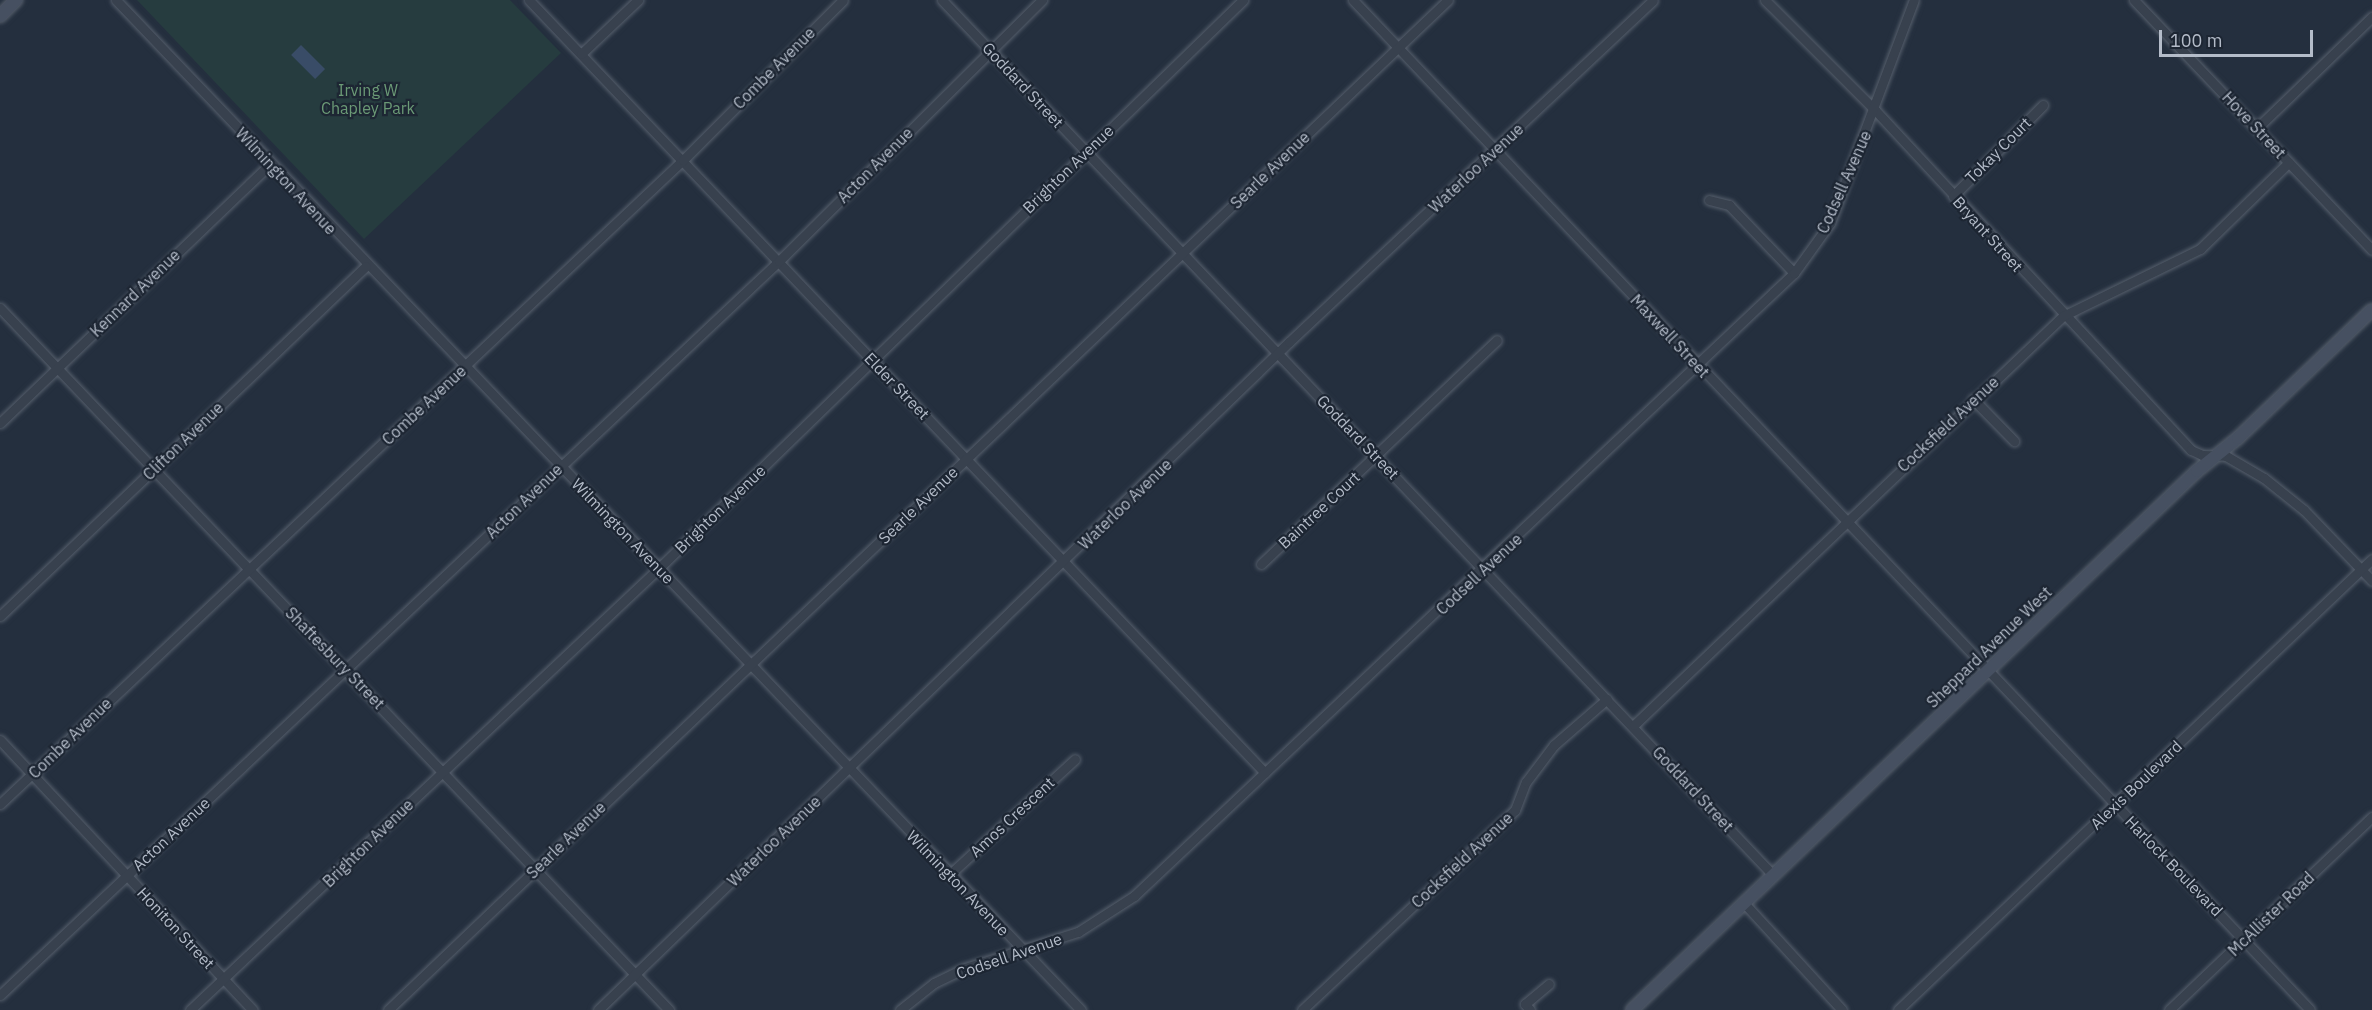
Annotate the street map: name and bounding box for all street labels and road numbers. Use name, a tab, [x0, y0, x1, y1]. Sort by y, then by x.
street label: Combe Avenue	[729, 23, 819, 113]
street label: Goddard Street	[979, 38, 1067, 132]
street label: Hove Street	[2218, 88, 2290, 162]
street label: Tokay Court	[1961, 113, 2035, 187]
street label: Waterloo Avenue	[1425, 119, 1527, 217]
street label: Brighton Avenue	[1019, 121, 1117, 217]
street label: Acton Avenue	[833, 123, 917, 207]
street label: Wilmington Avenue	[232, 124, 340, 238]
street label: Searle Avenue	[1226, 127, 1314, 213]
street label: Codsell Avenue	[1813, 128, 1875, 236]
street label: Bryant Street	[1949, 192, 2027, 276]
street label: Kennard Avenue	[86, 245, 184, 341]
street label: Maxwell Street	[1627, 290, 1713, 382]
street label: Elder Street	[860, 349, 934, 423]
street label: Combe Avenue	[378, 361, 470, 449]
street label: Cocksfield Avenue	[1893, 372, 2003, 476]
street label: Goddard Street	[1313, 391, 1403, 483]
street label: Clifton Avenue	[139, 398, 227, 484]
street label: Waterloo Avenue	[1074, 455, 1176, 553]
street label: Acton Avenue	[482, 460, 566, 542]
street label: Brighton Avenue	[671, 461, 769, 557]
street label: Searle Avenue	[874, 462, 962, 548]
street label: Baintree Court	[1274, 467, 1364, 553]
street label: Wilmington Avenue	[568, 474, 678, 588]
street label: Codsell Avenue	[1432, 529, 1526, 619]
street label: Sheppard Avenue West	[1922, 582, 2056, 712]
street label: Shaftesbury Street	[281, 603, 389, 713]
street label: Combe Avenue	[24, 694, 116, 782]
street label: Alexis Boulevard	[2086, 737, 2186, 833]
street label: Goddard Street	[1649, 742, 1737, 836]
street label: Amos Crescent	[966, 773, 1058, 861]
street label: Waterloo Avenue	[723, 792, 825, 890]
street label: Acton Avenue	[128, 793, 214, 875]
street label: Brighton Avenue	[319, 795, 417, 891]
street label: Searle Avenue	[522, 797, 610, 883]
street label: Cocksfield Avenue	[1407, 808, 1517, 912]
street label: Harlock Boulevard	[2121, 812, 2227, 920]
street label: Wilmington Avenue	[903, 826, 1013, 940]
street label: McAllister Road	[2224, 868, 2318, 960]
street label: Honiton Street	[133, 883, 219, 973]
street label: Codsell Avenue	[954, 929, 1064, 983]

